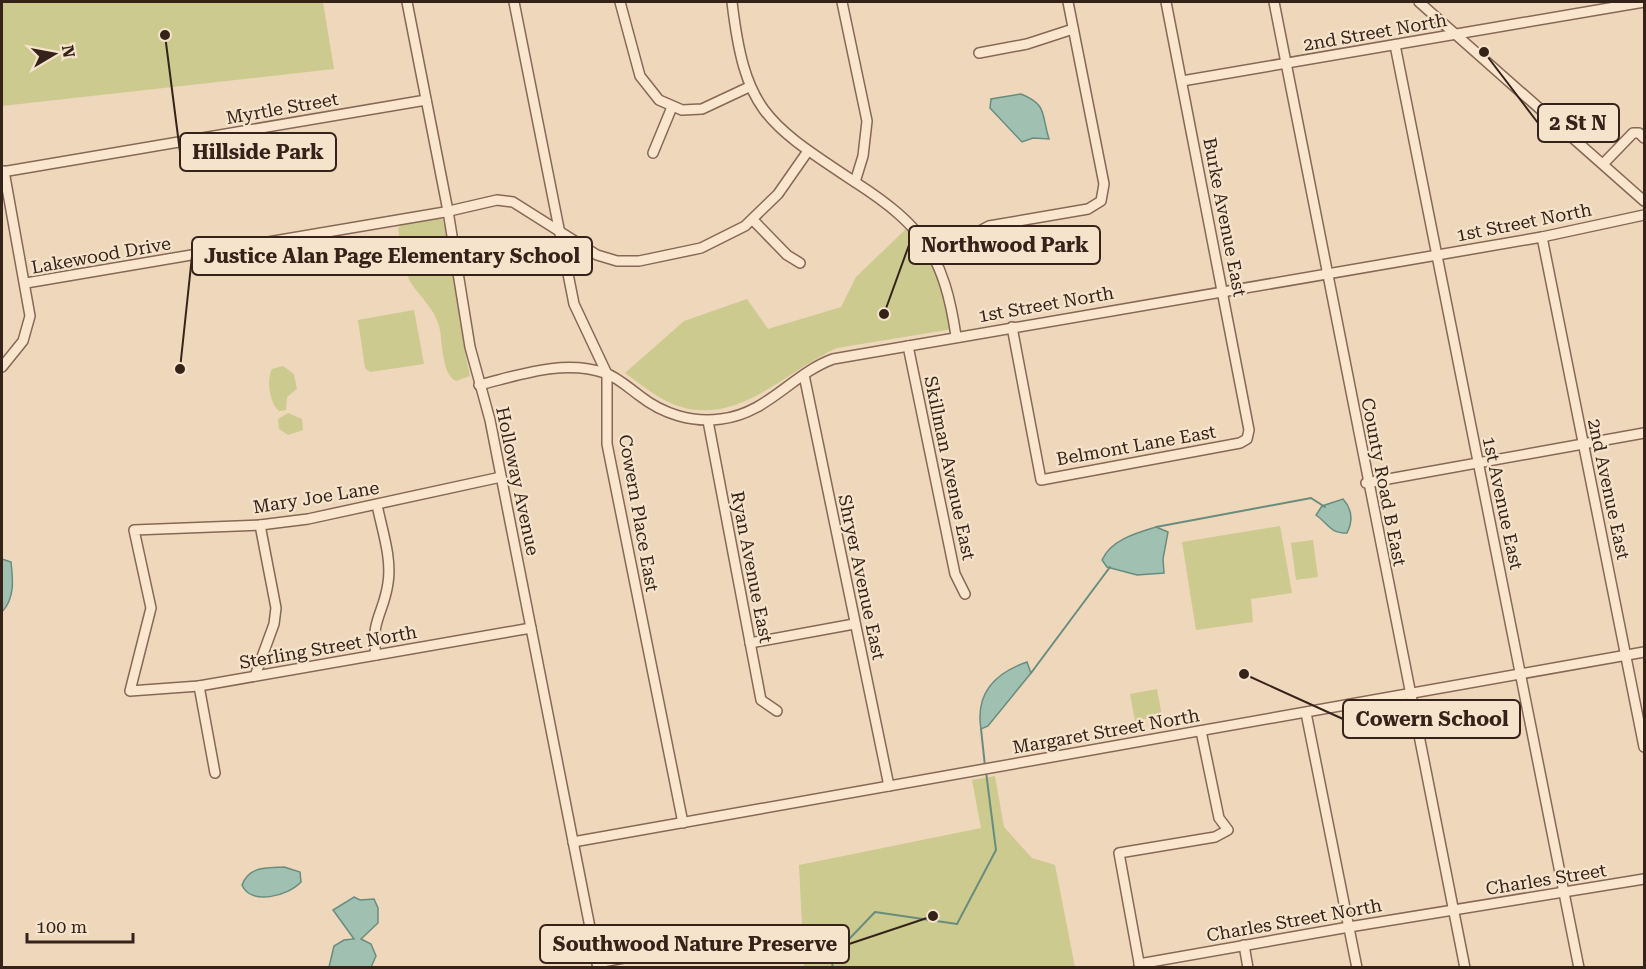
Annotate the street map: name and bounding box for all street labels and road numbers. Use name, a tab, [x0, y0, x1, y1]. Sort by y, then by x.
street label: 2nd Street North	[1302, 9, 1449, 55]
street label: Myrtle Street	[224, 88, 340, 128]
street label: Burke Avenue East	[1199, 136, 1251, 299]
street label: 1st Street North	[1455, 199, 1594, 245]
street label: Lakewood Drive	[30, 232, 173, 278]
street label: 1st Street North	[977, 282, 1116, 326]
street label: Skillman Avenue East	[920, 374, 980, 562]
street label: County Road B East	[1357, 396, 1411, 568]
street label: Holloway Avenue	[492, 405, 544, 557]
street label: 2nd Avenue East	[1584, 417, 1634, 562]
street label: Belmont Lane East	[1055, 421, 1218, 469]
street label: Cowern Place East	[615, 433, 663, 594]
street label: 1st Avenue East	[1479, 434, 1527, 572]
street label: Mary Joe Lane	[251, 477, 381, 517]
street label: Ryan Avenue East	[727, 489, 777, 645]
street label: Shryer Avenue East	[834, 492, 890, 662]
street label: Sterling Street North	[237, 621, 419, 673]
street label: Margaret Street North	[1011, 704, 1201, 758]
street label: Charles Street	[1484, 859, 1608, 899]
street label: Charles Street North	[1205, 894, 1384, 946]

